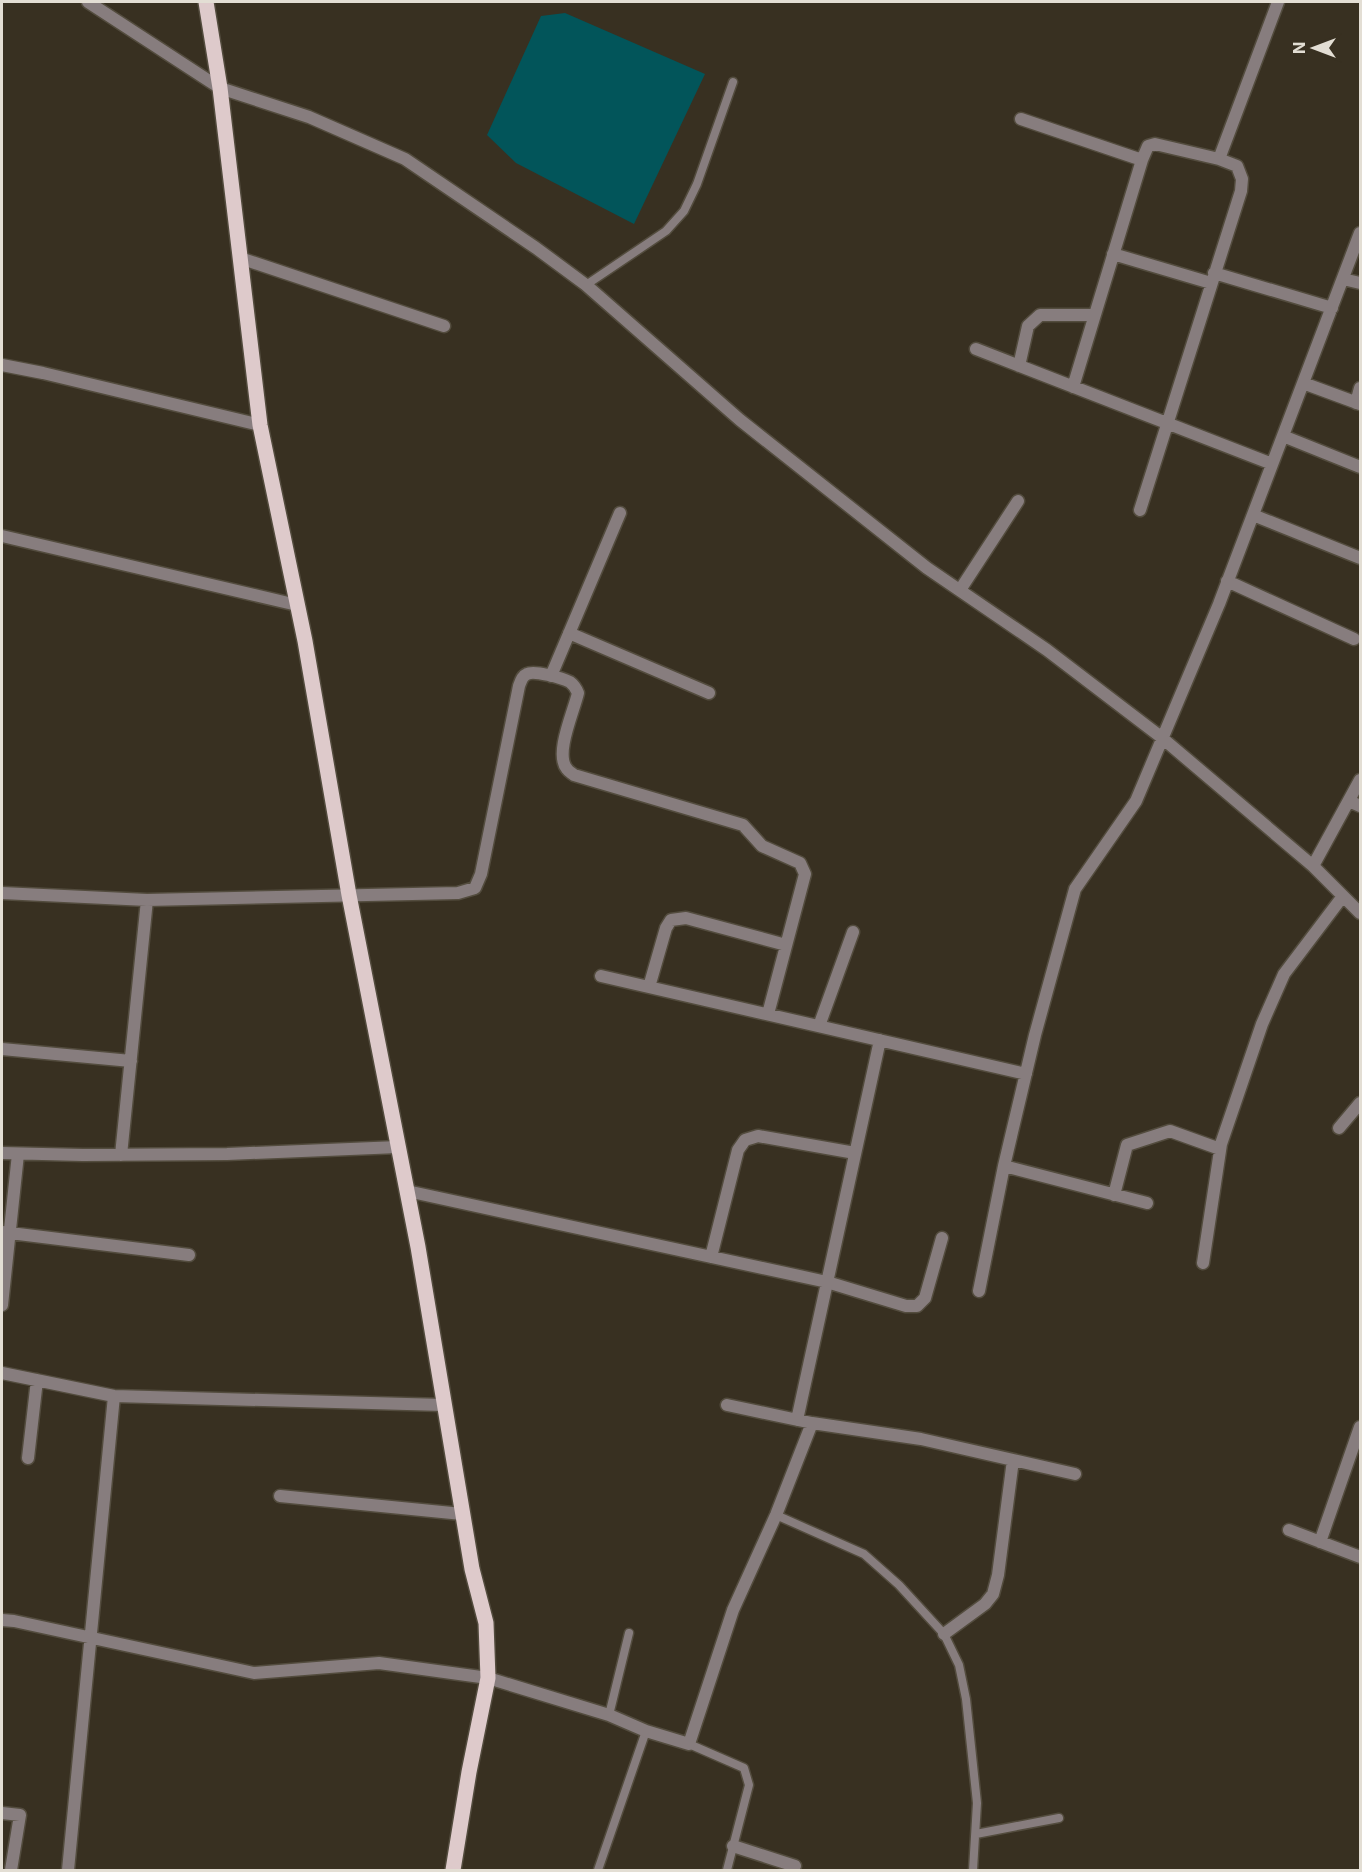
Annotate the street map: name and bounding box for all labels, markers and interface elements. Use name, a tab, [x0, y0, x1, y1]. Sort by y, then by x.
north arrow	[1284, 18, 1344, 78]
text: N	[1289, 42, 1309, 54]

